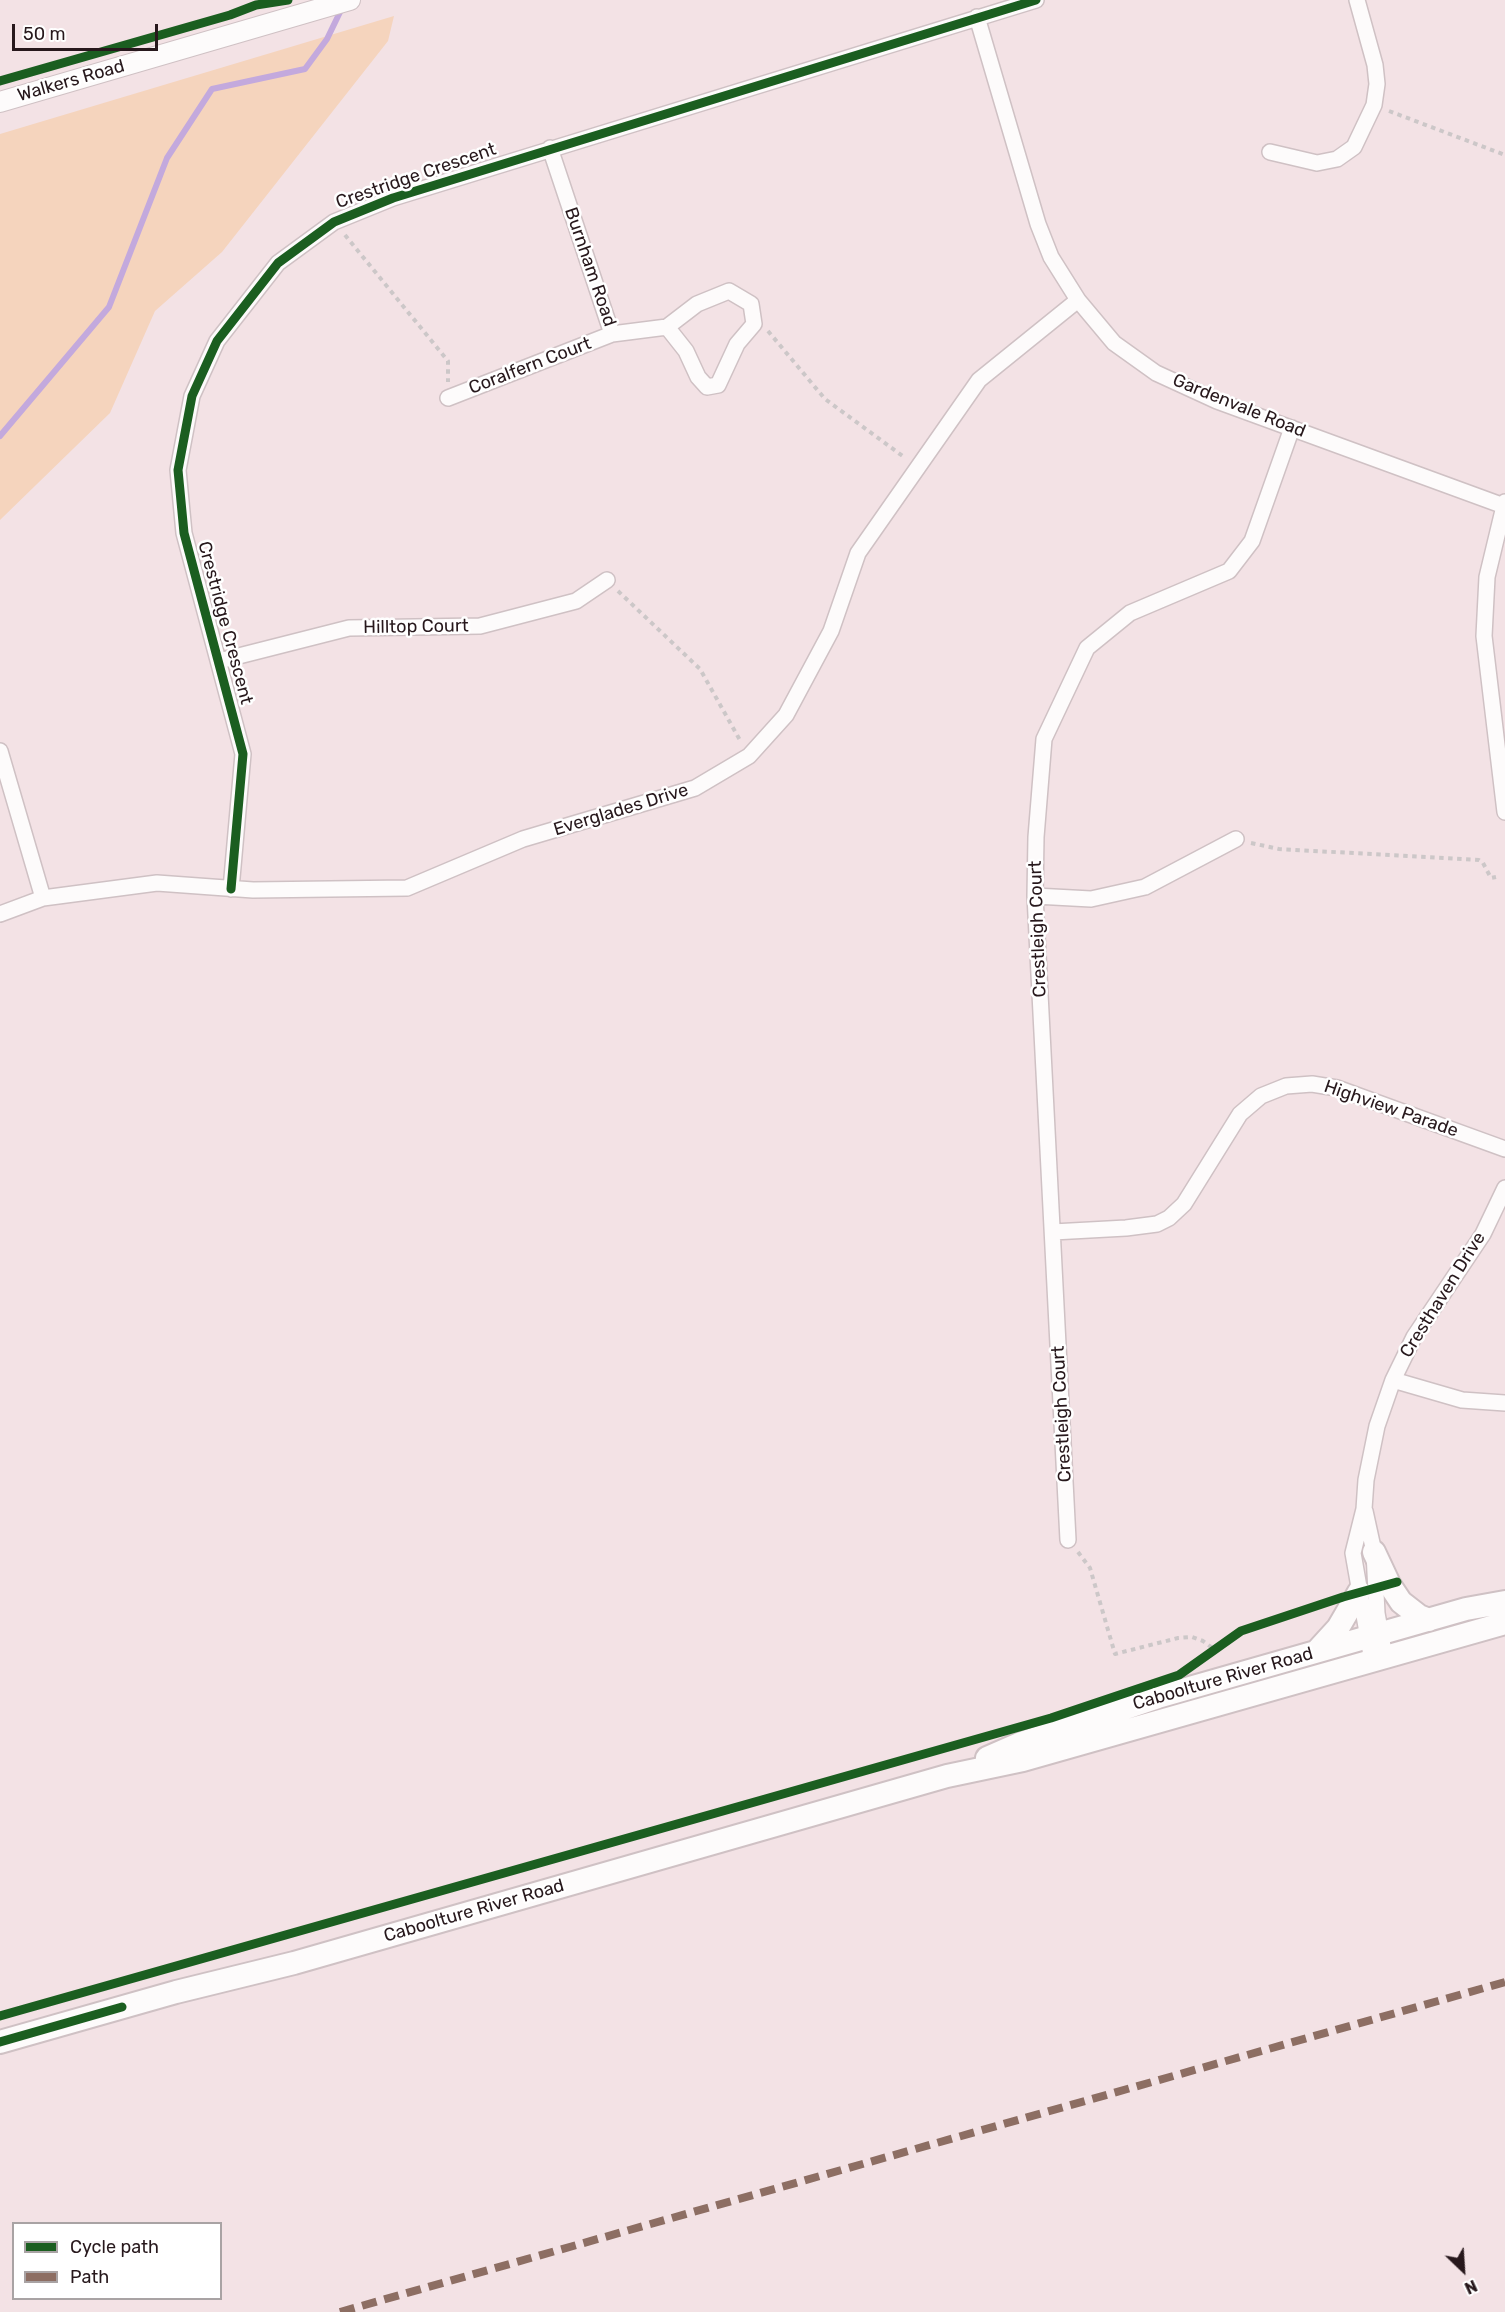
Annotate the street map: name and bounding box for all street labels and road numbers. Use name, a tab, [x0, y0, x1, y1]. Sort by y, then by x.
street label: Walkers Road	[15, 55, 127, 107]
street label: Crestridge Crescent	[333, 138, 499, 214]
street label: Burnham Road	[560, 205, 620, 329]
street label: Coralfern Court	[466, 333, 594, 399]
street label: Gardenvale Road	[1169, 370, 1309, 442]
street label: Crestridge Crescent	[193, 539, 257, 707]
street label: Hilltop Court	[363, 615, 469, 639]
street label: Everglades Drive	[551, 779, 691, 841]
street label: Crestleigh Court	[1025, 860, 1051, 998]
street label: Highview Parade	[1321, 1076, 1461, 1142]
street label: Cresthaven Drive	[1396, 1228, 1490, 1362]
street label: Crestleigh Court	[1048, 1345, 1076, 1483]
street label: Caboolture River Road	[1130, 1643, 1316, 1715]
street label: Caboolture River Road	[381, 1875, 567, 1947]

